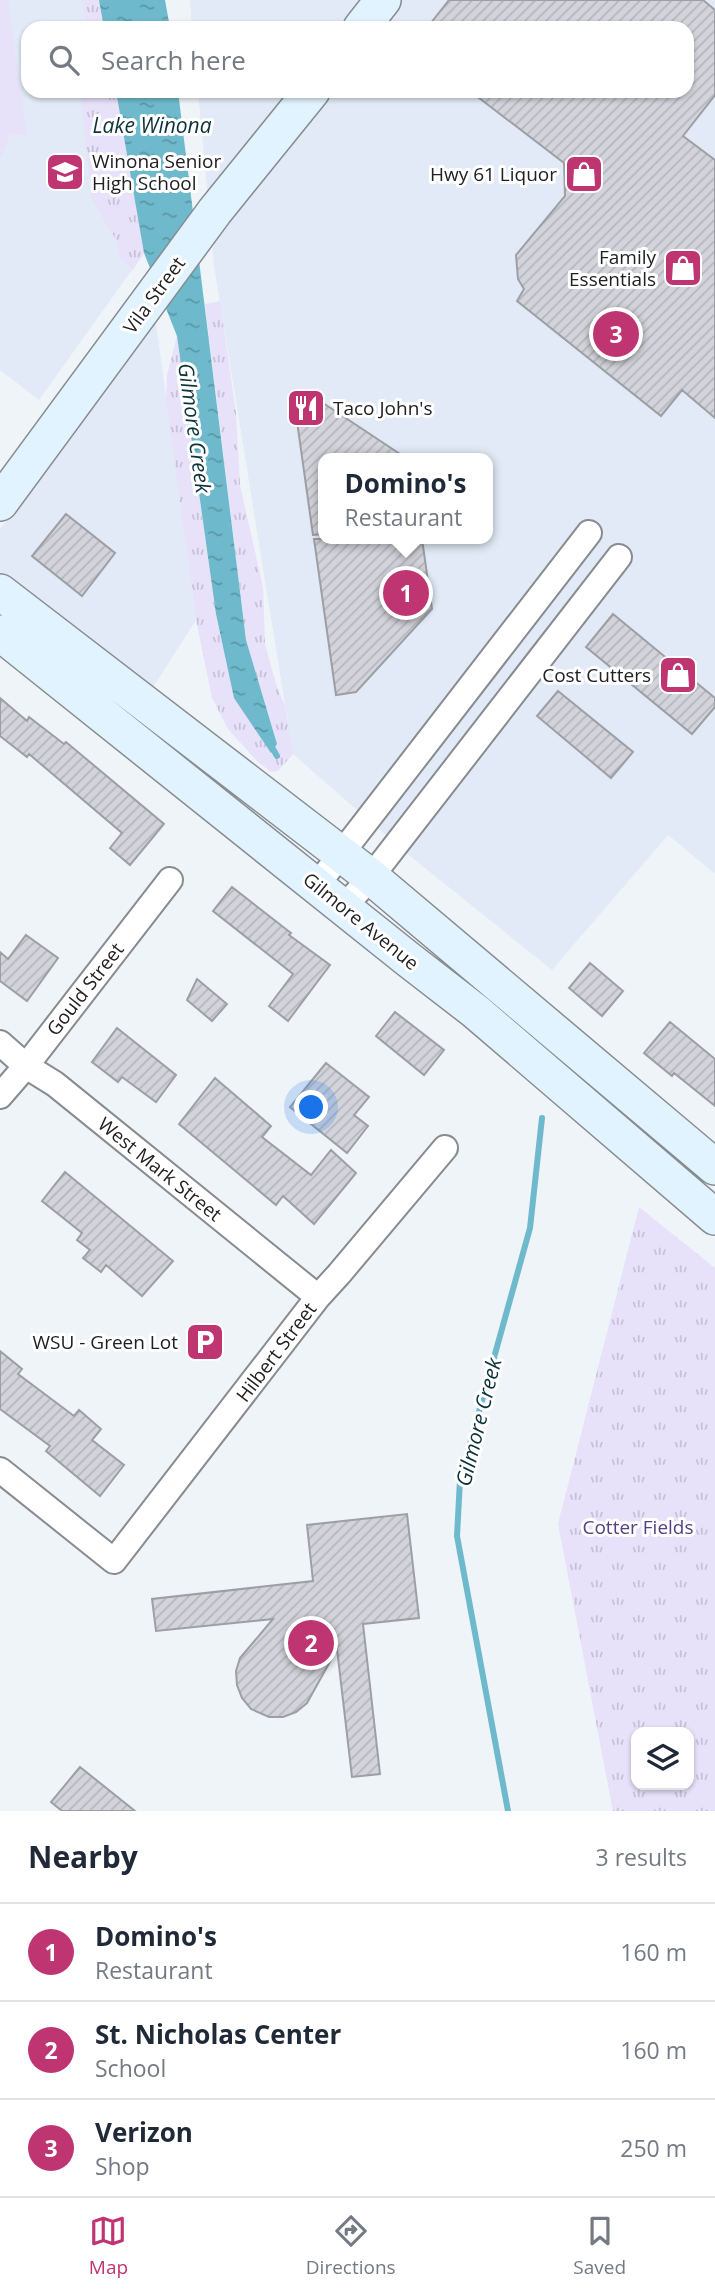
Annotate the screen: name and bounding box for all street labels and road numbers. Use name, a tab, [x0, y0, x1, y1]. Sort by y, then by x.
street label: Vila Street	[117, 251, 191, 339]
street label: Gilmore Avenue	[298, 866, 424, 976]
street label: Gould Street	[40, 937, 130, 1041]
street label: West Mark Street	[93, 1111, 228, 1227]
street label: Hilbert Street	[230, 1297, 322, 1407]

